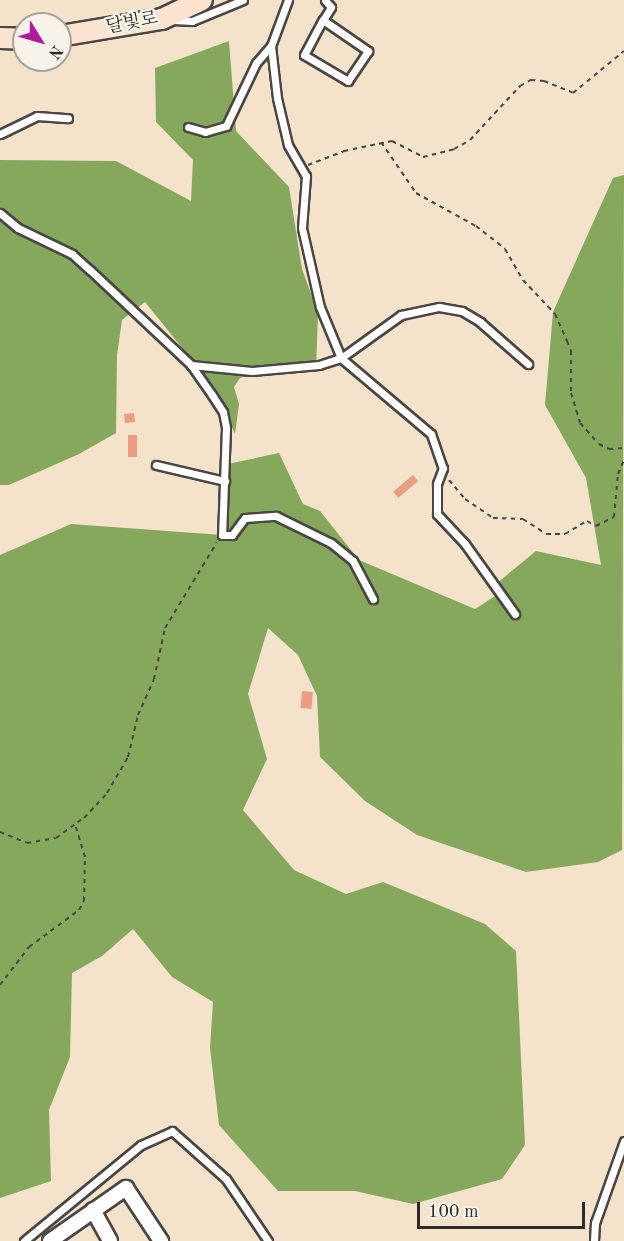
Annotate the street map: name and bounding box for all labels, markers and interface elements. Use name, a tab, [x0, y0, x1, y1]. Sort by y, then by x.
street label: 달빛로	[104, 7, 160, 39]
north arrow	[12, 12, 72, 72]
text: N	[45, 42, 65, 61]
scale bar	[420, 1190, 588, 1228]
text: 100 m	[428, 1203, 479, 1221]

